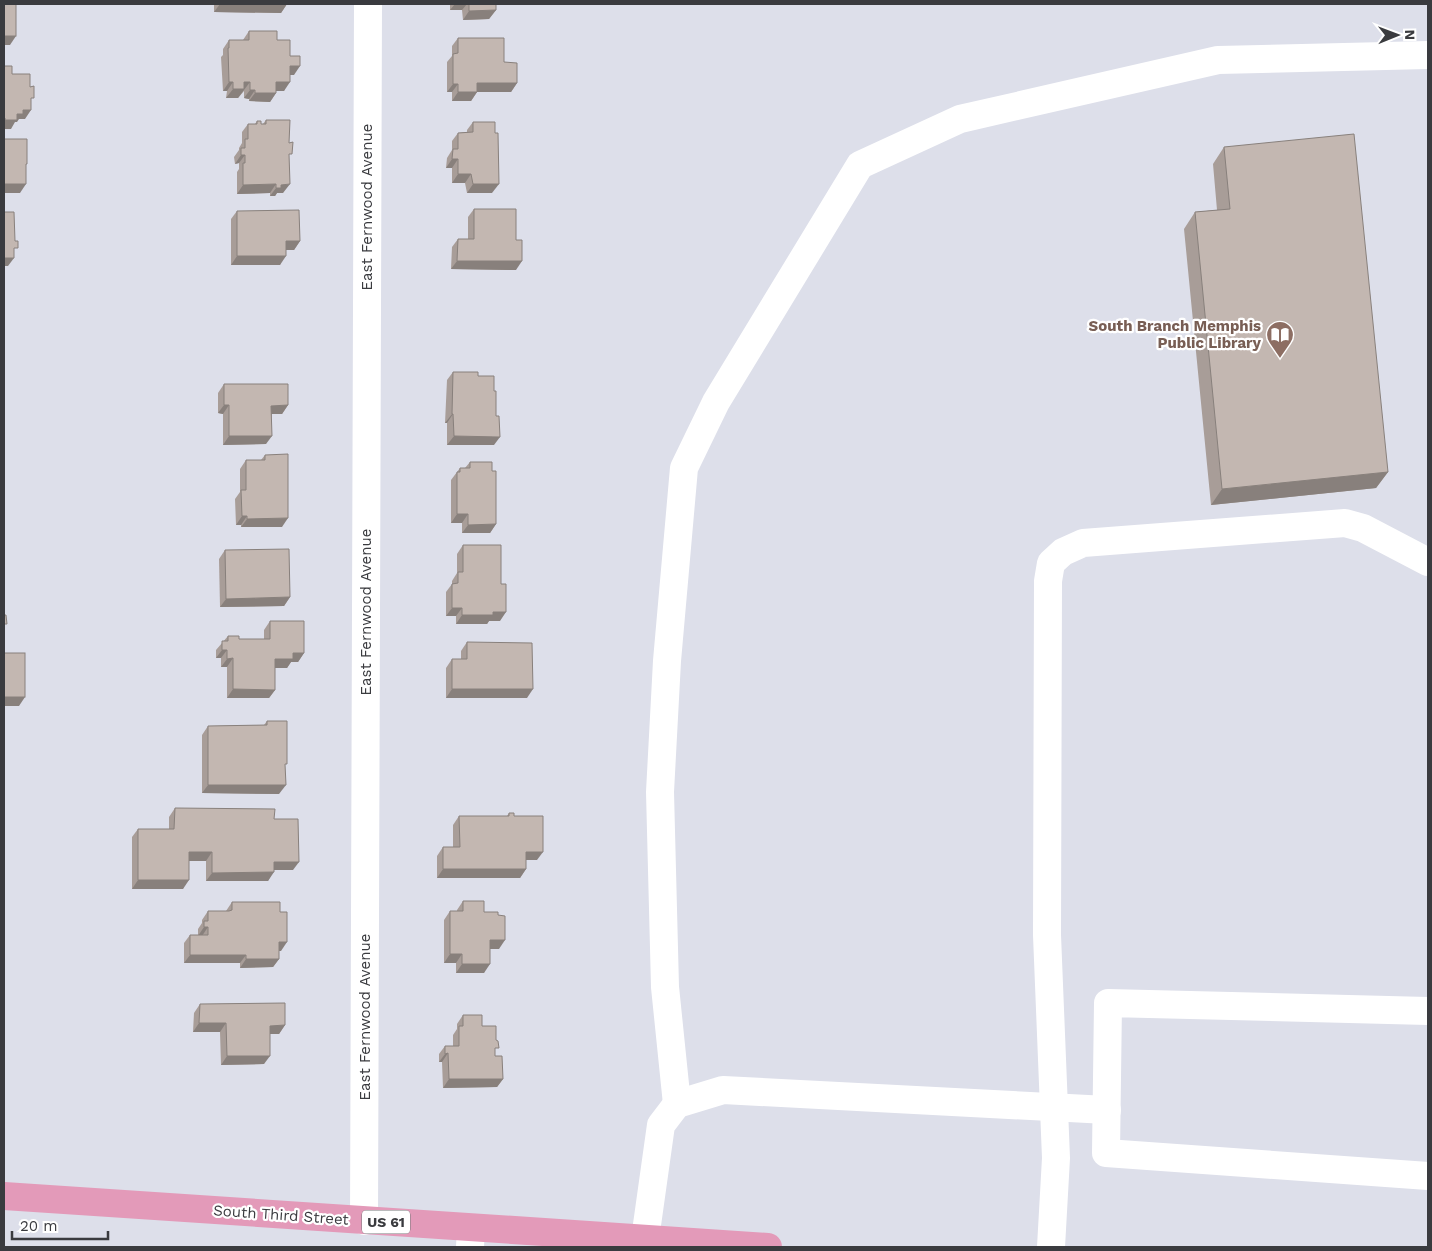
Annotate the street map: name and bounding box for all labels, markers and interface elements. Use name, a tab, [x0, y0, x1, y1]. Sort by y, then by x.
north arrow	[1372, 10, 1422, 60]
text: N	[1402, 29, 1418, 40]
street label: East Fernwood Avenue	[358, 124, 376, 290]
place label: South Branch Memphis Public Library	[1089, 317, 1262, 352]
library icon: South Branch Memphis Public Library	[1265, 320, 1295, 359]
street label: East Fernwood Avenue	[357, 529, 375, 695]
street label: East Fernwood Avenue	[356, 934, 374, 1100]
street label: South Third Street	[213, 1201, 350, 1229]
scale bar	[12, 1208, 109, 1240]
road number: US 61	[362, 1210, 410, 1234]
text: 20 m	[20, 1217, 58, 1235]

